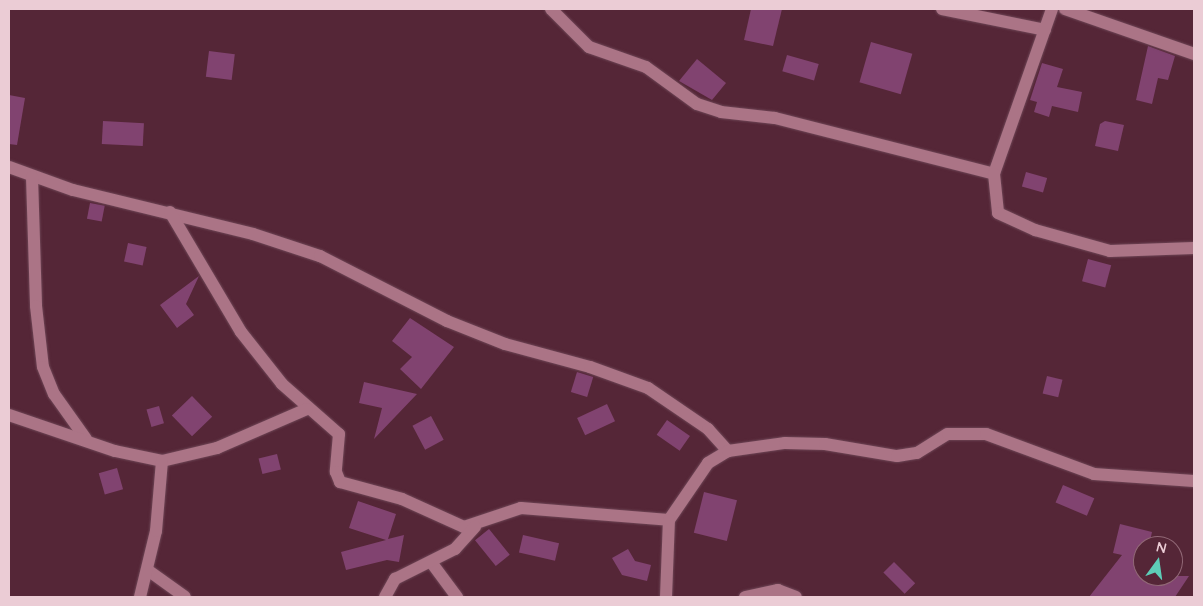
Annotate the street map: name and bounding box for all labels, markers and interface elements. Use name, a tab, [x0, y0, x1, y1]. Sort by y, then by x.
north arrow	[1133, 536, 1183, 586]
text: N	[1154, 537, 1169, 557]

